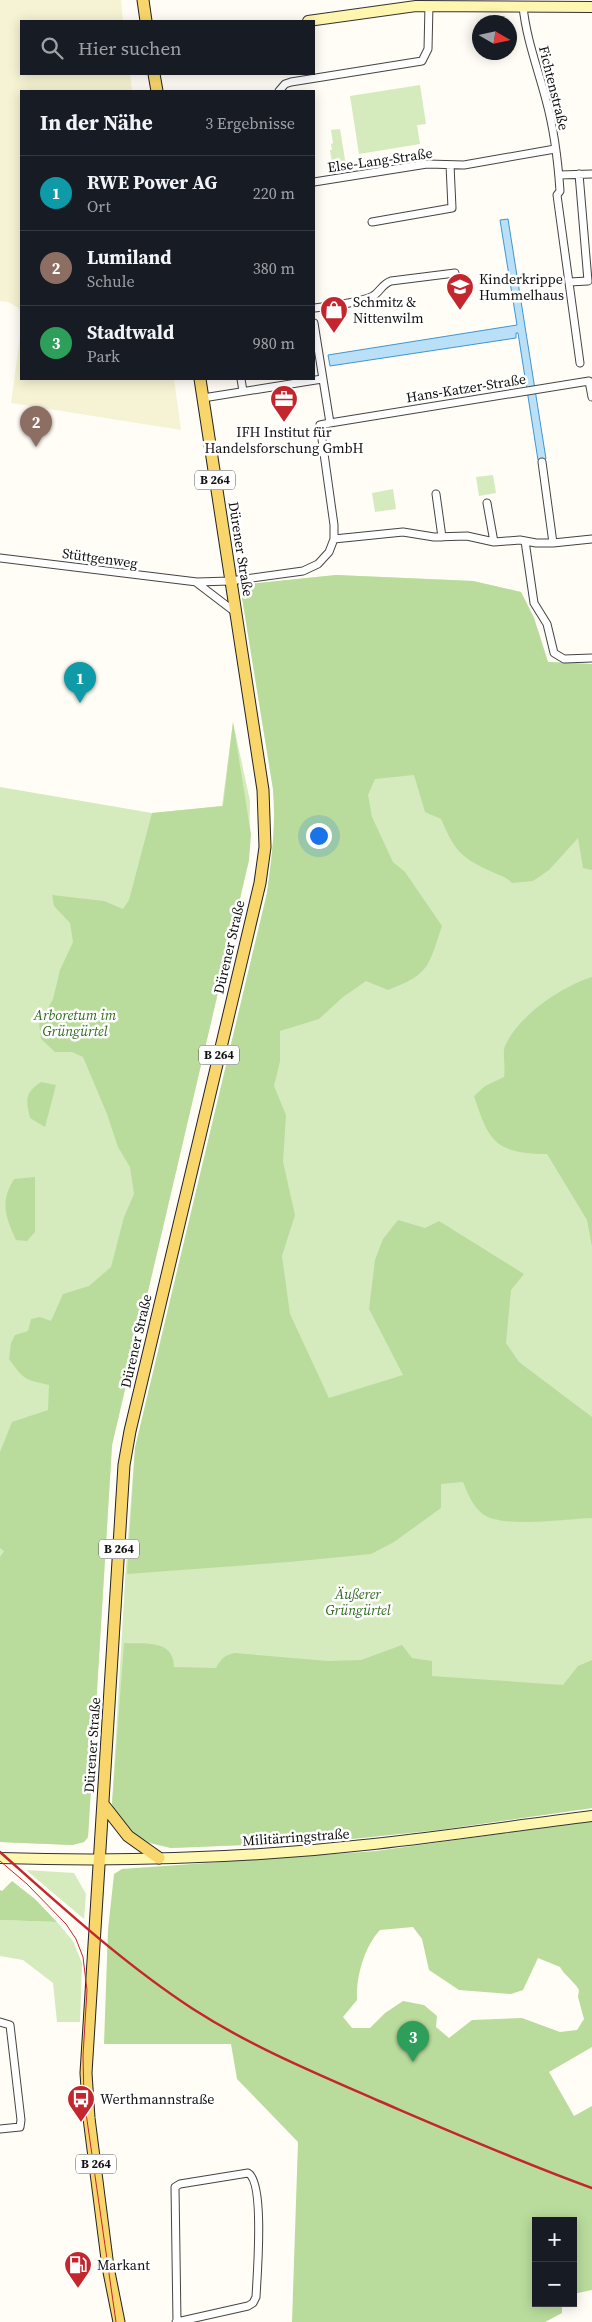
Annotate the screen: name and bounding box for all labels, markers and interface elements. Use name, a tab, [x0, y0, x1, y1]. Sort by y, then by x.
north arrow	[472, 15, 517, 60]
search box	[20, 20, 315, 75]
icon: search	[38, 34, 66, 62]
text: Hier suchen	[78, 35, 182, 61]
street label: Fichtenstraße	[534, 44, 574, 132]
text: In der Nähe	[40, 108, 153, 137]
text: 3 Ergebnisse	[205, 112, 295, 134]
street label: Else-Lang-Straße	[326, 143, 434, 177]
text: RWE Power AG	[87, 169, 217, 195]
text: 1	[52, 182, 60, 204]
text: 220 m	[253, 182, 295, 204]
text: Ort	[87, 195, 111, 217]
text: Lumiland	[87, 244, 172, 270]
text: 2	[52, 257, 60, 279]
text: 380 m	[253, 257, 295, 279]
place label: Kinderkrippe Hummelhaus	[479, 269, 564, 305]
text: Schule	[87, 270, 135, 292]
school or university icon: Kinderkrippe Hummelhaus	[445, 272, 475, 311]
place label: Schmitz & Nittenwilm	[353, 292, 424, 328]
shop icon: Schmitz & Nittenwilm	[319, 295, 349, 334]
text: Stadtwald	[87, 319, 174, 345]
text: 3	[52, 332, 60, 354]
text: 980 m	[253, 332, 295, 354]
text: Park	[87, 345, 120, 367]
street label: Hans-Katzer-Straße	[405, 369, 527, 407]
office icon: IFH Institut für Handelsforschung GmbH	[269, 384, 299, 423]
pin: 2	[20, 406, 52, 447]
place label: IFH Institut für Handelsforschung GmbH	[205, 422, 363, 458]
road number: B 264	[195, 470, 235, 490]
street label: Dürener Straße	[224, 500, 258, 598]
street label: Stüttgenweg	[61, 543, 139, 573]
pin: 1	[64, 662, 96, 703]
your location	[306, 823, 332, 849]
street label: Dürener Straße	[208, 898, 250, 996]
park label: Arboretum im Grüngürtel	[33, 1005, 117, 1041]
road number: B 264	[199, 1046, 239, 1064]
street label: Dürener Straße	[115, 1292, 157, 1390]
road number: B 264	[99, 1540, 139, 1558]
park label: Äußerer Grüngürtel	[325, 1584, 391, 1620]
street label: Dürener Straße	[79, 1697, 105, 1793]
street label: Militärringstraße	[242, 1823, 350, 1851]
pin: 3	[397, 2021, 429, 2062]
bus stop icon: Werthmannstraße	[66, 2084, 96, 2123]
place label: Werthmannstraße	[100, 2089, 214, 2109]
road number: B 264	[76, 2154, 116, 2174]
map controls	[532, 2217, 577, 2307]
button: +	[532, 2217, 577, 2262]
fuel station icon: Markant	[63, 2250, 93, 2289]
place label: Markant	[97, 2255, 150, 2275]
button: −	[532, 2262, 577, 2307]

